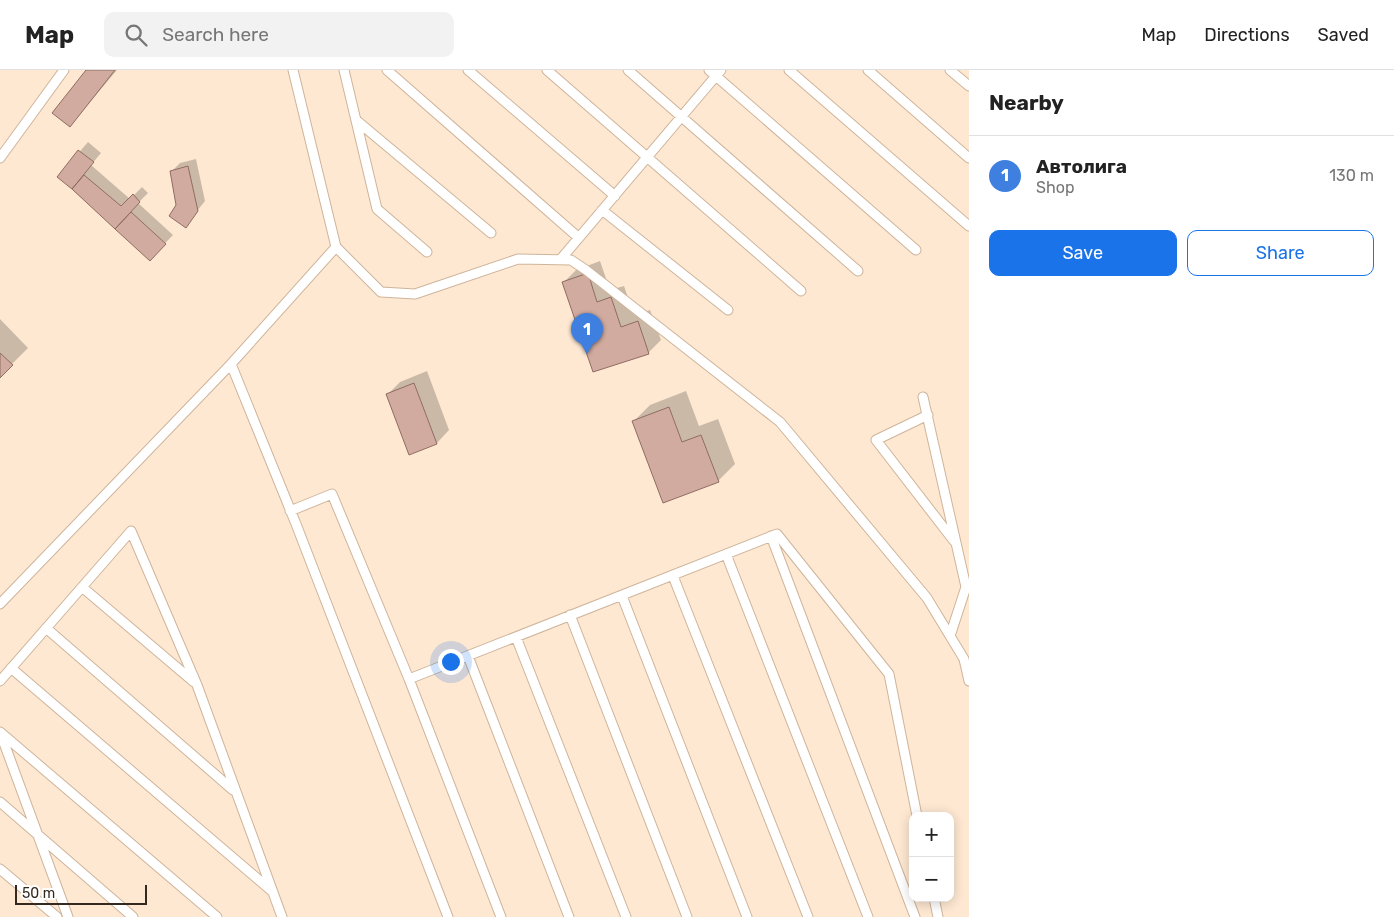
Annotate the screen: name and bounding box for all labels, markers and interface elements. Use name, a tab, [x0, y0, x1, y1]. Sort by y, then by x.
search box	[104, 12, 454, 57]
text: Map	[25, 21, 74, 49]
icon: search	[122, 21, 150, 49]
text: Search here	[162, 23, 269, 46]
text: Map	[1141, 24, 1176, 46]
text: Directions	[1204, 24, 1290, 46]
text: Saved	[1318, 24, 1369, 46]
text: Nearby	[989, 90, 1064, 115]
text: Автолига	[1036, 155, 1127, 178]
text: 1	[1001, 166, 1009, 185]
text: 130 m	[1329, 166, 1374, 185]
text: Shop	[1036, 178, 1074, 197]
button: Save	[989, 230, 1177, 276]
button: Share	[1187, 230, 1374, 276]
pin: 1	[571, 313, 603, 354]
your location	[438, 649, 464, 675]
map controls	[909, 812, 954, 902]
button: +	[909, 812, 954, 857]
button: −	[909, 857, 954, 902]
scale bar	[15, 882, 148, 905]
text: 50 m	[22, 885, 55, 902]

